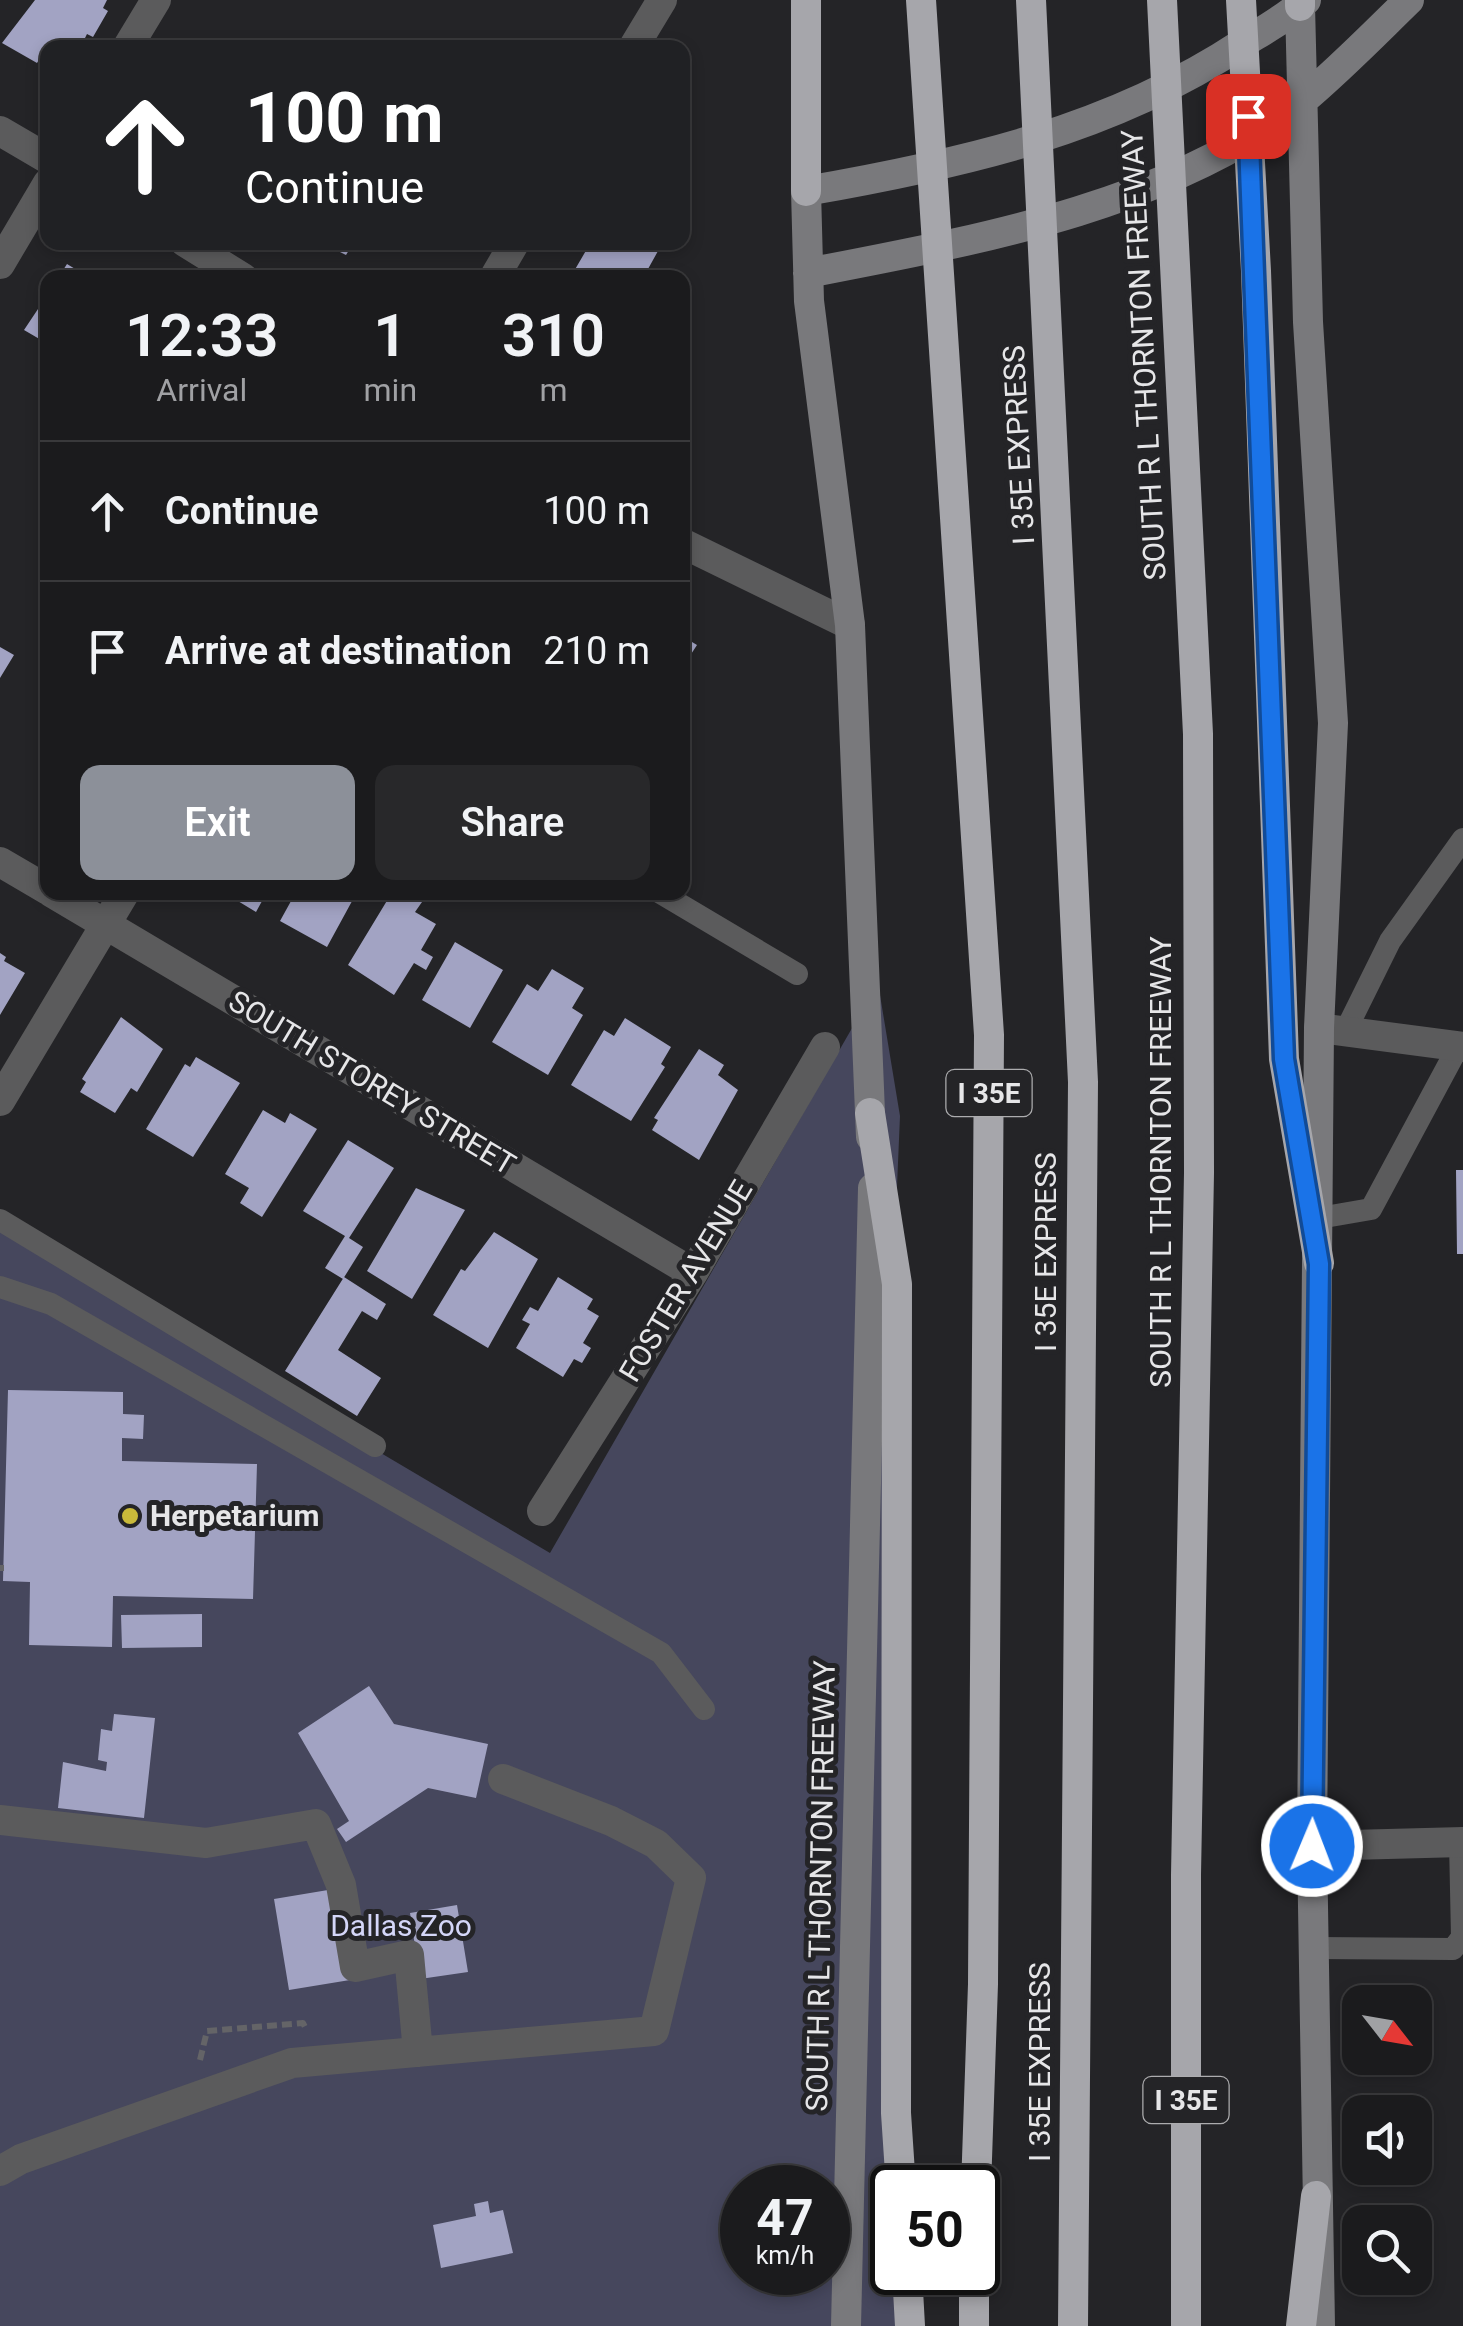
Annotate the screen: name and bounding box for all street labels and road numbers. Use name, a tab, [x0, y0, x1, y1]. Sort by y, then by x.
street label: SOUTH R L THORNTON FREEWAY	[1114, 129, 1173, 581]
street label: I 35E EXPRESS	[996, 344, 1041, 546]
street label: SOUTH R L THORNTON FREEWAY	[1143, 936, 1178, 1388]
street label: SOUTH STOREY STREET	[223, 983, 522, 1182]
road number: I 35E	[946, 1070, 1032, 1116]
street label: I 35E EXPRESS	[1028, 1152, 1063, 1352]
street label: FOSTER AVENUE	[612, 1174, 759, 1388]
street label: SOUTH R L THORNTON FREEWAY	[799, 1660, 842, 2112]
street label: I 35E EXPRESS	[1022, 1962, 1057, 2162]
road number: I 35E	[1144, 2077, 1228, 2123]

